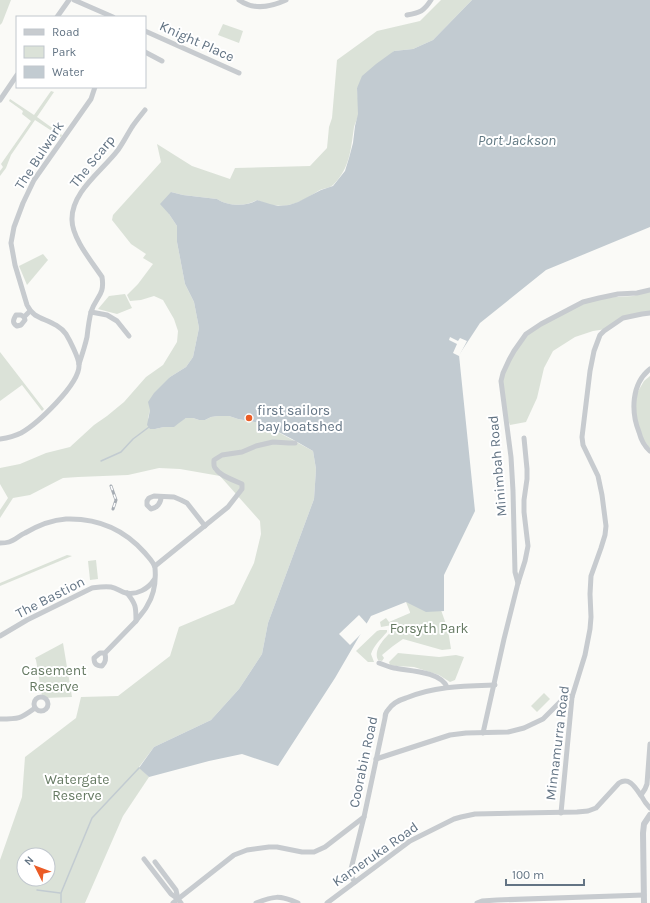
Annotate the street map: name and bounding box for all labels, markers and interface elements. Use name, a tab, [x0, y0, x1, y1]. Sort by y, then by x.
legend	[16, 16, 146, 88]
street label: Knight Place	[157, 17, 237, 65]
text: Road	[52, 25, 80, 39]
text: Park	[52, 45, 77, 59]
text: Water	[52, 65, 85, 79]
street label: The Bulwark	[11, 118, 68, 193]
water label: Port Jackson	[478, 131, 556, 149]
street label: The Scarp	[66, 132, 119, 191]
place label: first sailors bay boatshed	[257, 402, 343, 435]
marker: first sailors bay boatshed	[244, 413, 254, 423]
street label: Minimbah Road	[485, 415, 510, 517]
street label: The Bastion	[13, 573, 88, 622]
park label: Forsyth Park	[390, 620, 468, 637]
park label: Casement Reserve	[22, 662, 86, 695]
street label: Minnamurra Road	[542, 685, 573, 801]
street label: Coorabin Road	[345, 715, 381, 809]
park label: Watergate Reserve	[44, 771, 110, 804]
street label: Kameruka Road	[329, 818, 422, 890]
north arrow	[16, 847, 56, 887]
text: N	[21, 853, 36, 868]
scale bar	[506, 861, 584, 887]
text: 100 m	[512, 868, 544, 882]

